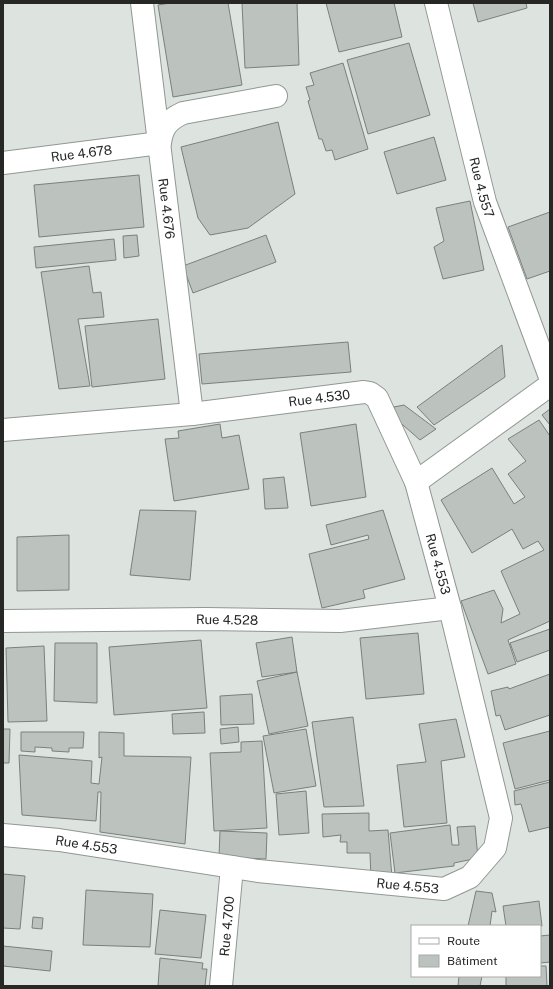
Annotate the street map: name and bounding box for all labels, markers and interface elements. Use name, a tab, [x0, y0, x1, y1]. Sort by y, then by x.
street label: Rue 4.678	[50, 142, 113, 164]
street label: Rue 4.557	[467, 155, 498, 220]
street label: Rue 4.676	[156, 177, 178, 240]
street label: Rue 4.530	[287, 386, 351, 409]
street label: Rue 4.553	[423, 532, 453, 596]
street label: Rue 4.528	[196, 611, 258, 627]
street label: Rue 4.553	[54, 832, 119, 857]
street label: Rue 4.553	[376, 875, 440, 896]
street label: Rue 4.700	[216, 895, 237, 957]
legend	[411, 925, 541, 977]
text: Route	[447, 934, 480, 948]
text: Bâtiment	[447, 954, 498, 968]

